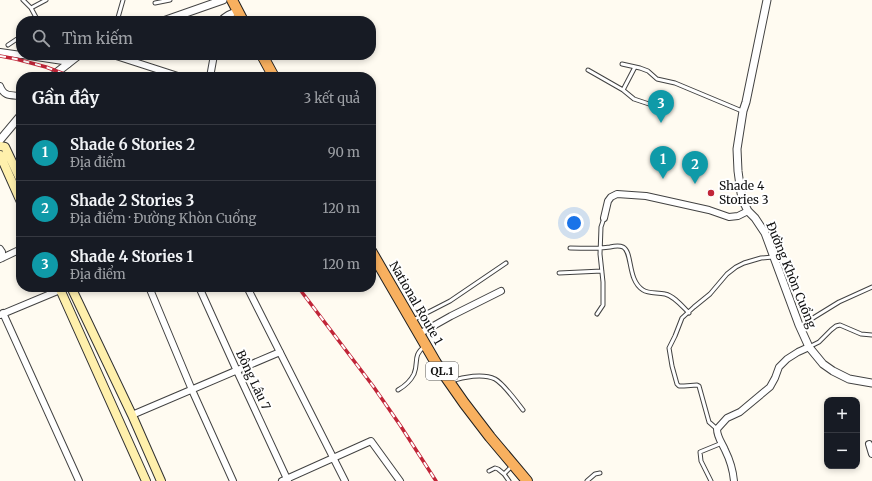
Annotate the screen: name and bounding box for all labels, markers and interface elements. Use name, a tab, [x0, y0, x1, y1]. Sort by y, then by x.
search box	[16, 16, 376, 60]
icon: search	[30, 27, 52, 49]
text: Tìm kiếm	[62, 29, 133, 48]
text: Gần đây	[32, 87, 99, 109]
text: 3 kết quả	[304, 90, 360, 107]
pin: 3	[648, 90, 674, 123]
text: Shade 6 Stories 2	[70, 135, 195, 154]
text: 1	[42, 144, 48, 161]
text: 90 m	[328, 144, 360, 161]
pin: 1	[650, 146, 676, 179]
pin: 2	[682, 151, 708, 184]
text: Địa điểm	[70, 154, 126, 171]
place label: Shade 4 Stories 3	[719, 178, 769, 207]
marker: Shade 4 Stories 3	[706, 188, 716, 198]
text: Shade 2 Stories 3	[70, 191, 194, 210]
text: 2	[41, 200, 49, 217]
text: 120 m	[322, 200, 360, 217]
text: Địa điểm · Đường Khòn Cuổng	[70, 210, 256, 227]
your location	[564, 213, 584, 233]
street label: Đường Khòn Cuổng	[763, 219, 820, 331]
text: Shade 4 Stories 1	[70, 247, 194, 266]
text: 3	[41, 256, 49, 273]
text: 120 m	[322, 256, 360, 273]
street label: National Route 1	[387, 258, 447, 348]
text: Địa điểm	[70, 266, 126, 283]
street label: Bông Lâu 7	[233, 347, 274, 412]
road number: QL.1	[426, 362, 458, 380]
map controls	[824, 397, 860, 469]
button: +	[824, 397, 860, 433]
button: −	[824, 433, 860, 469]

